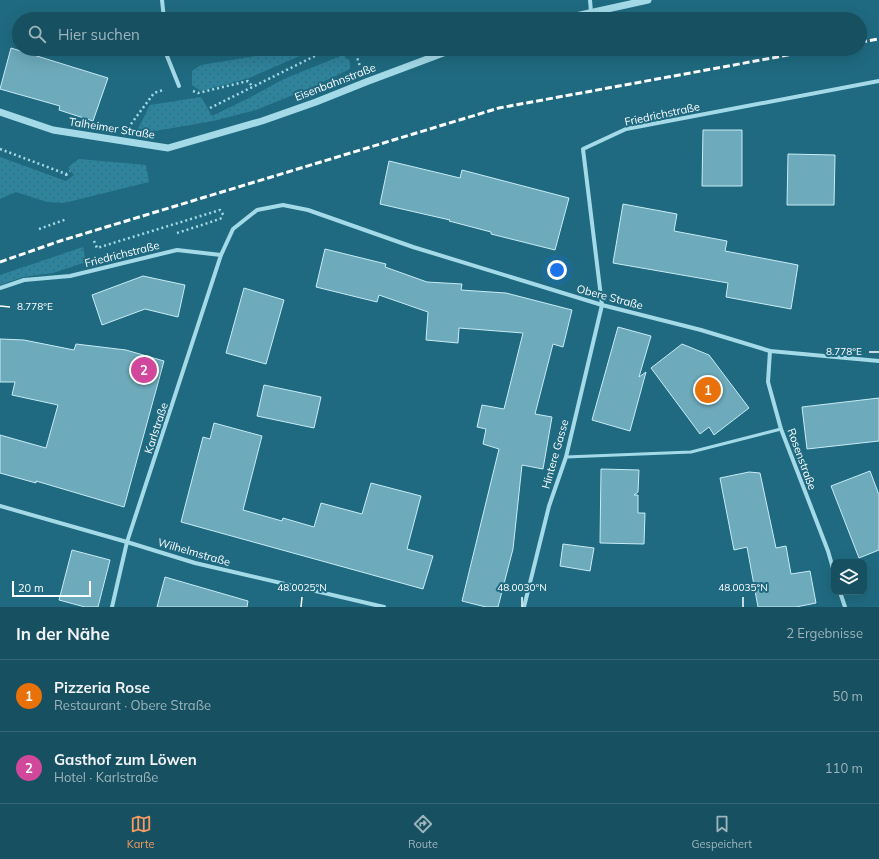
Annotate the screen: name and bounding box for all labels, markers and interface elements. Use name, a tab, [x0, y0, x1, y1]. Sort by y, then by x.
search box	[12, 12, 867, 56]
icon: search	[26, 23, 48, 45]
text: Hier suchen	[58, 25, 140, 44]
street label: Eisenbahnstraße	[292, 60, 378, 104]
street label: Friedrichstraße	[623, 99, 701, 129]
street label: Talheimer Straße	[68, 114, 156, 142]
street label: Friedrichstraße	[83, 238, 161, 270]
your location	[547, 260, 567, 280]
street label: Obere Straße	[575, 281, 645, 313]
text: 8.778°E	[17, 300, 53, 313]
text: 8.778°E	[826, 345, 862, 358]
pin: 2	[131, 355, 157, 385]
pin: 1	[695, 375, 721, 405]
street label: Karlstraße	[141, 401, 171, 455]
street label: Hintere Gasse	[538, 418, 572, 490]
street label: Rosenstraße	[784, 426, 820, 492]
street label: Wilhelmstraße	[156, 535, 232, 569]
map controls	[831, 559, 867, 595]
button: layers	[831, 559, 867, 595]
scale bar	[12, 579, 91, 598]
text: 20 m	[18, 581, 44, 595]
text: 48.0025°N	[277, 581, 327, 594]
text: 48.0030°N	[497, 581, 547, 594]
text: 48.0035°N	[718, 581, 768, 594]
text: In der Nähe	[16, 623, 110, 644]
text: 2 Ergebnisse	[786, 625, 863, 641]
text: Pizzeria Rose	[54, 678, 150, 697]
text: 1	[25, 688, 33, 704]
text: 50 m	[833, 688, 863, 704]
text: Restaurant · Obere Straße	[54, 697, 211, 713]
text: Gasthof zum Löwen	[54, 750, 197, 769]
text: 2	[25, 760, 33, 776]
text: 110 m	[825, 760, 863, 776]
text: Hotel · Karlstraße	[54, 769, 158, 785]
tab: Karte	[127, 813, 154, 851]
tab: Route	[408, 813, 438, 851]
tab: Gespeichert	[691, 813, 752, 851]

